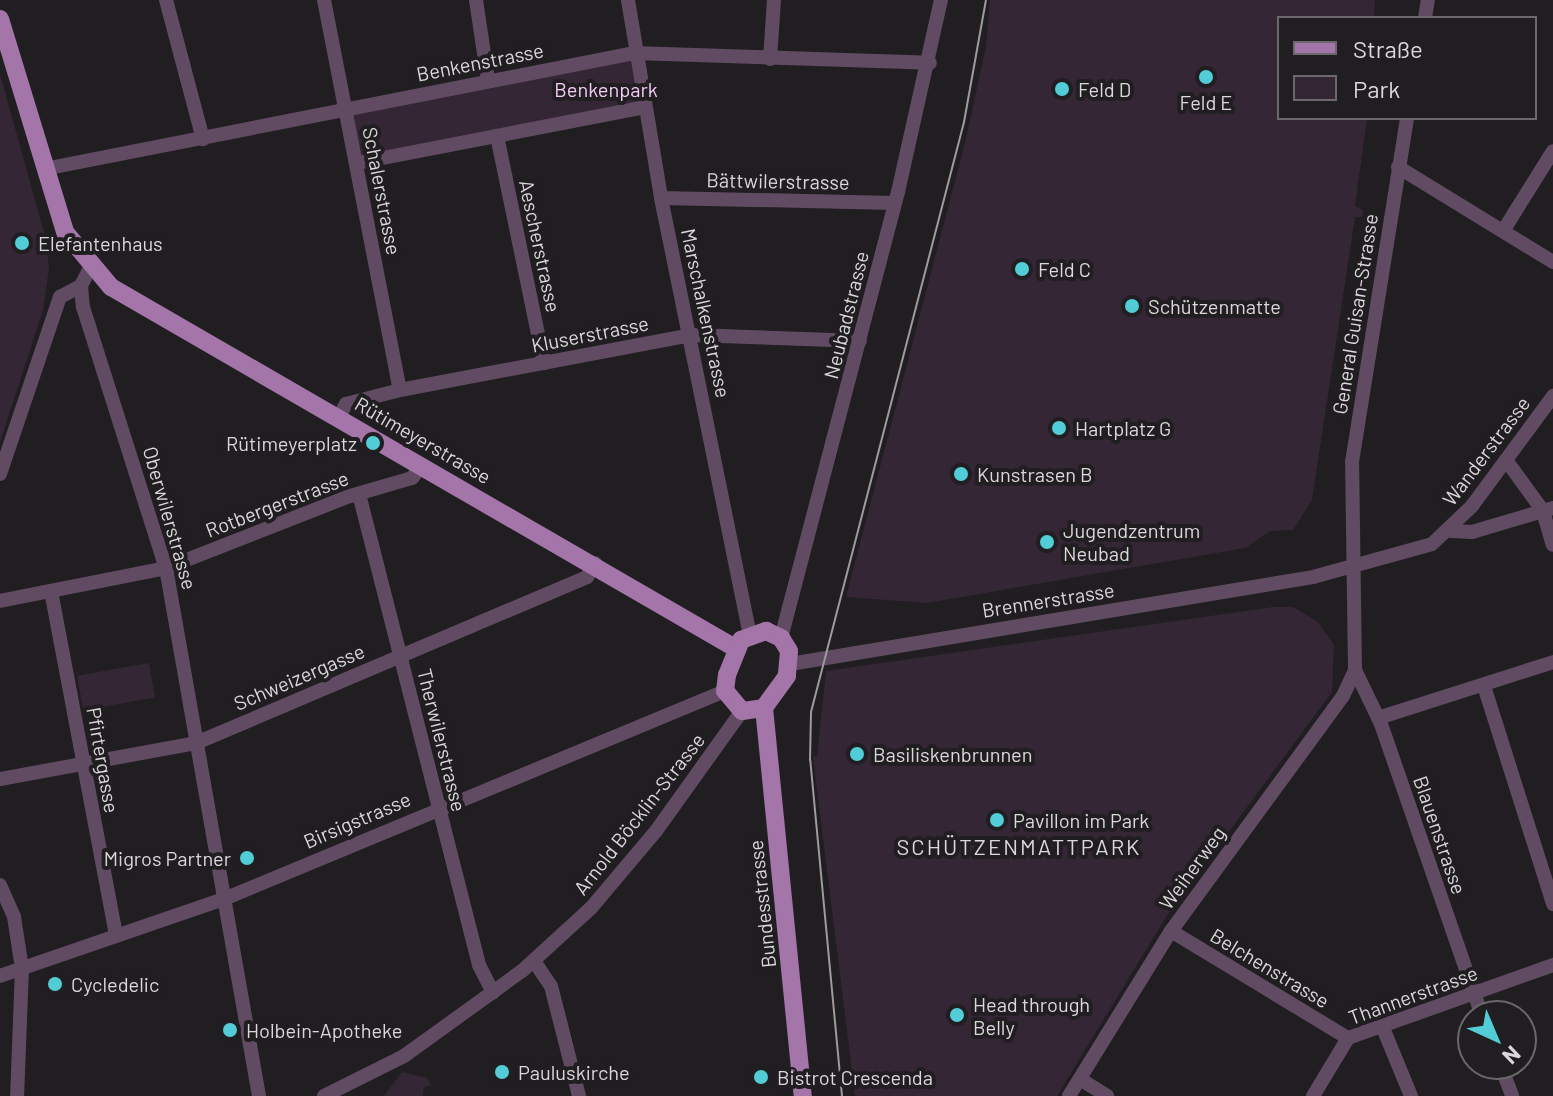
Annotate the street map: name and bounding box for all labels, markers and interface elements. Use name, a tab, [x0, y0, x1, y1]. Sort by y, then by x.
legend	[1277, 16, 1537, 120]
text: Straße	[1353, 34, 1423, 63]
street label: Benkenstrasse	[414, 38, 546, 86]
marker: Feld E	[1197, 68, 1215, 86]
text: Park	[1353, 74, 1400, 103]
park label: Benkenpark	[554, 77, 658, 101]
place label: Feld D	[1078, 77, 1131, 101]
marker: Feld D	[1053, 80, 1071, 98]
place label: Feld E	[1180, 90, 1232, 114]
street label: Schalerstrasse	[358, 125, 406, 257]
street label: Bättwilerstrasse	[706, 168, 850, 194]
street label: Aescherstrasse	[514, 178, 566, 314]
street label: General Guisan-Strasse	[1327, 212, 1383, 416]
street label: Marschalkenstrasse	[676, 226, 736, 400]
place label: Elefantenhaus	[38, 231, 163, 255]
marker: Elefantenhaus	[13, 234, 31, 252]
street label: Neubadstrasse	[819, 249, 873, 381]
place label: Feld C	[1038, 257, 1091, 281]
marker: Feld C	[1013, 260, 1031, 278]
place label: Schützenmatte	[1148, 294, 1281, 318]
marker: Schützenmatte	[1123, 297, 1141, 315]
street label: Kluserstrasse	[529, 311, 651, 357]
street label: Rütimeyerstrasse	[351, 391, 495, 489]
street label: Wanderstrasse	[1437, 392, 1535, 510]
place label: Hartplatz G	[1075, 416, 1171, 440]
marker: Hartplatz G	[1050, 419, 1068, 437]
place label: Rütimeyerplatz	[226, 431, 357, 455]
marker: Rütimeyerplatz	[364, 434, 382, 452]
street label: Oberwilerstrasse	[138, 444, 202, 592]
place label: Kunstrasen B	[977, 462, 1093, 486]
marker: Kunstrasen B	[952, 465, 970, 483]
street label: Rotbergerstrasse	[202, 466, 352, 542]
place label: Jugendzentrum Neubad	[1063, 518, 1200, 565]
marker: Jugendzentrum Neubad	[1038, 533, 1056, 551]
street label: Brennerstrasse	[980, 578, 1116, 622]
street label: Schweizergasse	[230, 639, 368, 715]
street label: Therwilerstrasse	[413, 666, 471, 814]
street label: Pfirtergasse	[82, 705, 124, 815]
street label: Arnold Böcklin-Strasse	[568, 728, 710, 900]
place label: Basiliskenbrunnen	[873, 742, 1033, 766]
marker: Basiliskenbrunnen	[848, 745, 866, 763]
street label: Blauenstrasse	[1409, 773, 1471, 897]
street label: Birsigstrasse	[300, 787, 414, 853]
place label: Pavillon im Park	[1013, 808, 1149, 832]
marker: Pavillon im Park	[988, 811, 1006, 829]
street label: Weiherweg	[1154, 822, 1230, 914]
district label: SCHÜTZENMATTPARK	[896, 834, 1142, 860]
street label: Bundesstrasse	[743, 839, 781, 969]
place label: Migros Partner	[104, 846, 231, 870]
marker: Migros Partner	[238, 849, 256, 867]
street label: Belchenstrasse	[1206, 923, 1334, 1013]
street label: Thannerstrasse	[1345, 961, 1481, 1029]
place label: Cycledelic	[71, 972, 159, 996]
marker: Cycledelic	[46, 975, 64, 993]
place label: Head through Belly	[973, 992, 1090, 1039]
north arrow	[1457, 1000, 1537, 1080]
marker: Head through Belly	[948, 1006, 966, 1024]
place label: Holbein-Apotheke	[246, 1018, 402, 1042]
marker: Holbein-Apotheke	[221, 1021, 239, 1039]
text: N	[1498, 1041, 1527, 1070]
place label: Pauluskirche	[518, 1060, 630, 1084]
marker: Pauluskirche	[493, 1063, 511, 1081]
place label: Bistrot Crescenda	[777, 1065, 933, 1089]
marker: Bistrot Crescenda	[752, 1068, 770, 1086]

